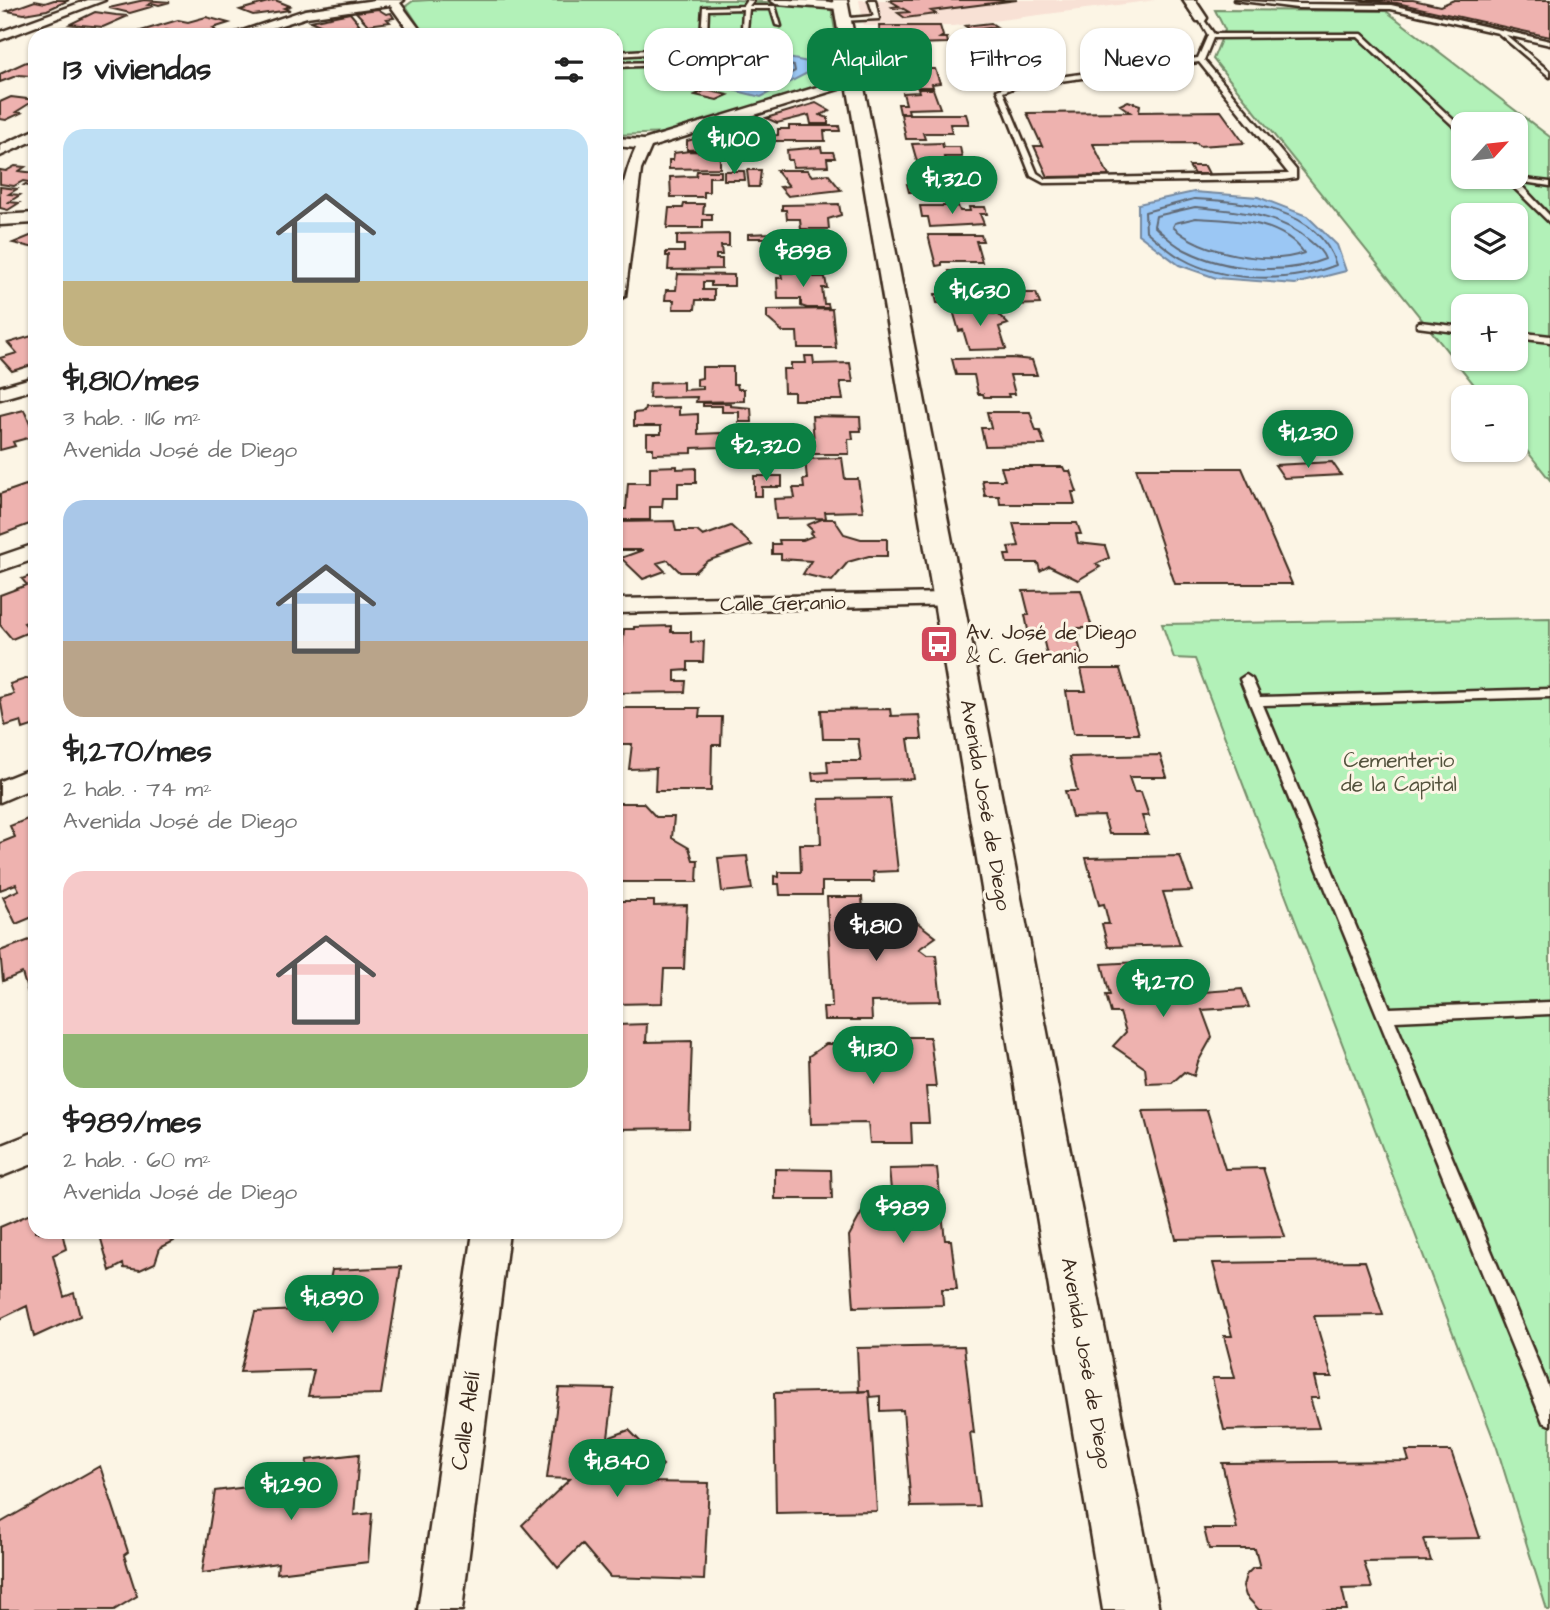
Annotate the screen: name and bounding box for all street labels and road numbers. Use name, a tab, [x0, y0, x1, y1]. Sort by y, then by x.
street label: Calle Geranio	[720, 588, 846, 619]
street label: Avenida José de Diego	[951, 697, 1018, 913]
street label: Avenida José de Diego	[1052, 1255, 1119, 1471]
street label: Calle Alelí	[442, 1369, 490, 1472]

